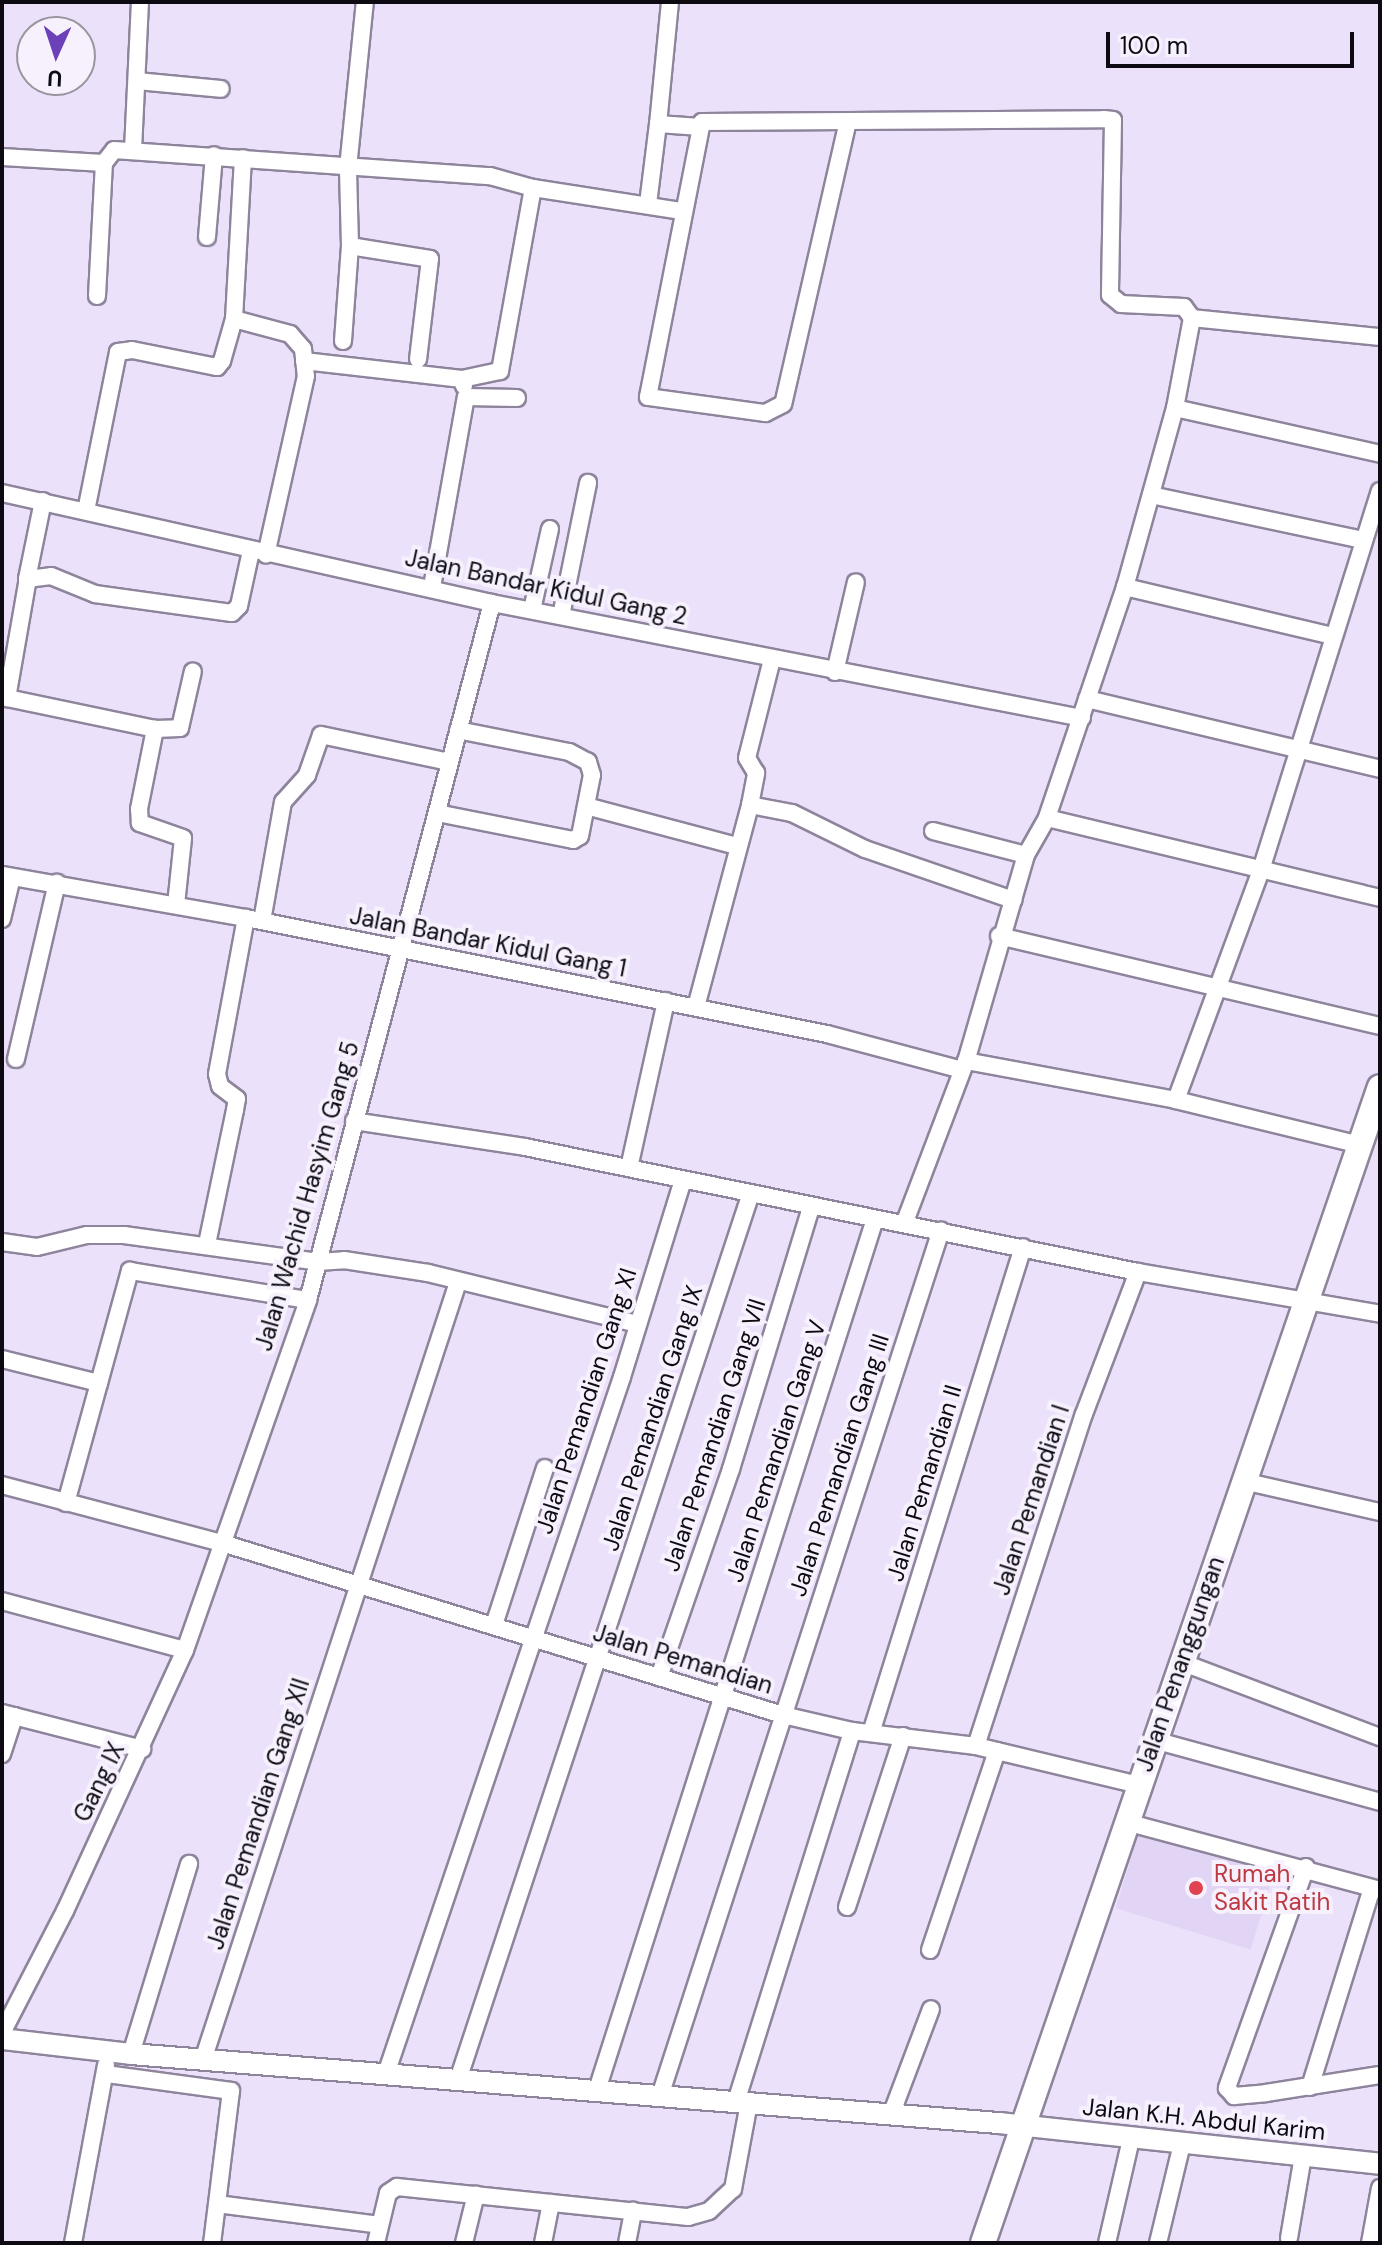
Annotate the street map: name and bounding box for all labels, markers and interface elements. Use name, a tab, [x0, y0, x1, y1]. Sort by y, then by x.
north arrow	[16, 16, 96, 96]
scale bar	[1110, 16, 1358, 66]
text: 100 m	[1120, 30, 1188, 61]
text: U	[47, 64, 63, 93]
street label: Jalan Bandar Kidul Gang 2	[403, 543, 689, 631]
street label: Jalan Bandar Kidul Gang 1	[347, 901, 629, 983]
street label: Jalan Wachid Hasyim Gang 5	[249, 1038, 365, 1354]
street label: Jalan Pemandian Gang XI	[529, 1265, 643, 1537]
street label: Jalan Pemandian Gang IX	[595, 1282, 709, 1554]
street label: Jalan Pemandian Gang VII	[656, 1295, 772, 1575]
street label: Jalan Pemandian Gang V	[720, 1316, 832, 1586]
street label: Jalan Pemandian Gang III	[783, 1330, 895, 1600]
street label: Jalan Pemandian II	[880, 1381, 968, 1585]
street label: Jalan Pemandian I	[987, 1401, 1075, 1599]
street label: Jalan Penanggungan	[1130, 1553, 1230, 1775]
street label: Jalan Pemandian	[590, 1618, 776, 1700]
street label: Jalan Pemandian Gang XII	[201, 1675, 315, 1953]
street label: Gang IX	[67, 1738, 131, 1826]
place label: Rumah Sakit Ratih	[1214, 1860, 1330, 1916]
marker: Rumah Sakit Ratih	[1185, 1877, 1207, 1899]
street label: Jalan K.H. Abdul Karim	[1081, 2092, 1327, 2146]

